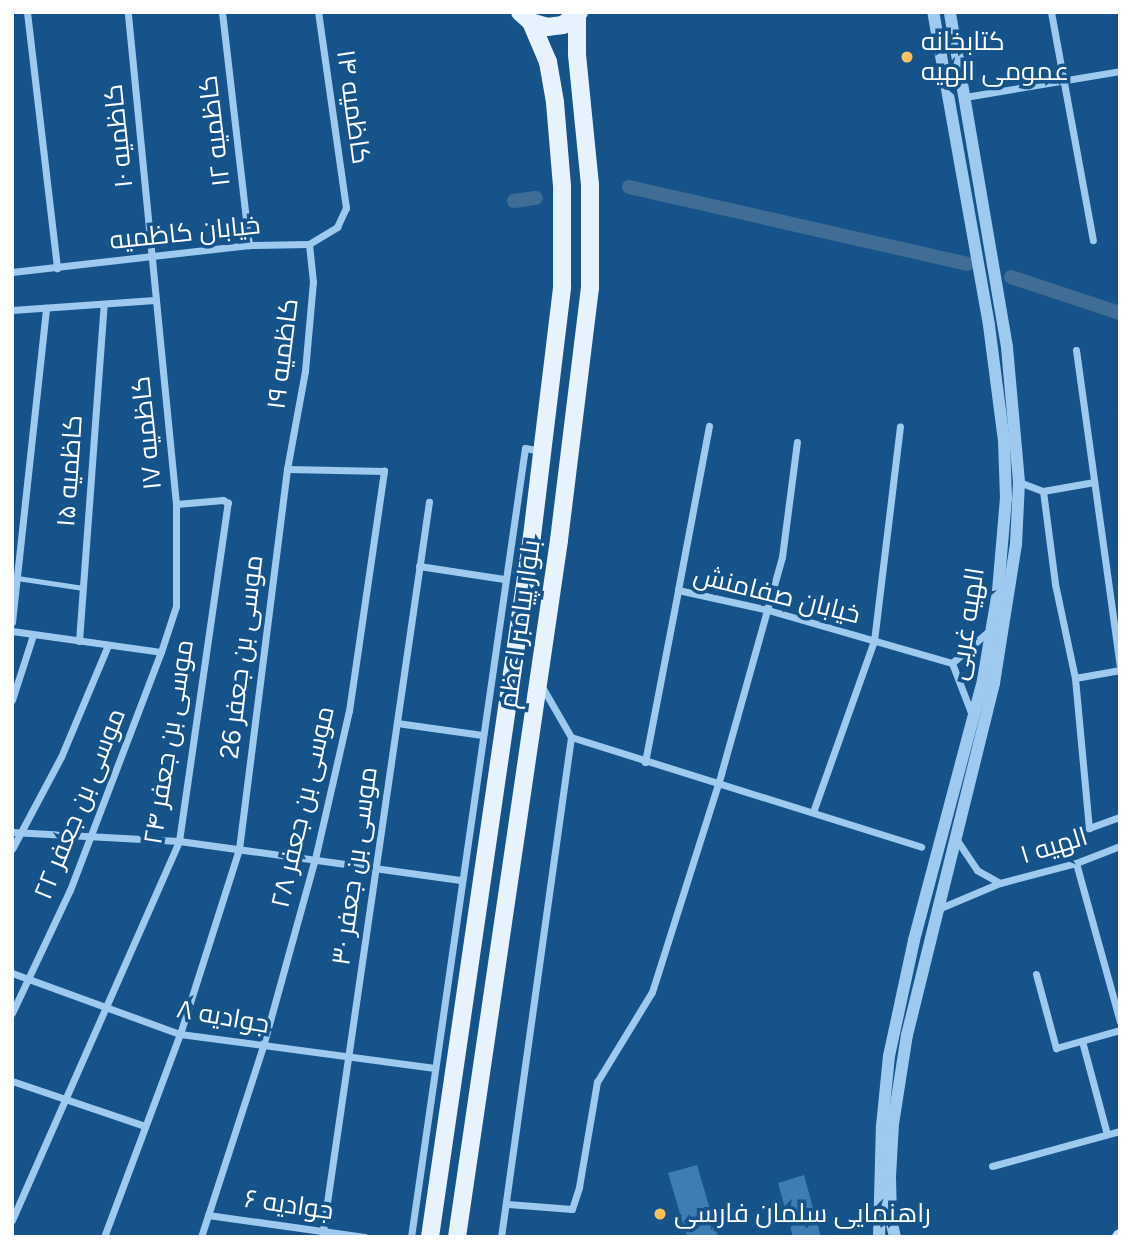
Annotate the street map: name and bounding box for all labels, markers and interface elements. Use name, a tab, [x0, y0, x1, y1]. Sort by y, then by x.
place label: کتابخانه عمومی الهیه	[921, 26, 1069, 88]
street label: کاظمیه ۱۴	[330, 48, 376, 166]
marker: کتابخانه عمومی الهیه	[899, 49, 915, 65]
street label: کاظمیه ۱۲	[193, 74, 237, 188]
street label: کاظمیه ۱۰	[98, 82, 140, 190]
street label: خیابان کاظمیه	[108, 210, 262, 256]
street label: کاظمیه ۱۹	[261, 297, 305, 411]
street label: کاظمیه ۱۷	[126, 375, 168, 491]
street label: کاظمیه ۱۵	[51, 414, 89, 528]
street label: بلوار پیامبر اعظم	[493, 538, 547, 710]
street label: موسی بن جعفر 26	[214, 553, 270, 761]
street label: خیابان صفامنش	[691, 559, 863, 631]
street label: الهیه غربی	[943, 566, 991, 682]
street label: موسی بن جعفر ۲۴	[137, 637, 201, 847]
street label: موسی بن جعفر ۲۸	[265, 703, 341, 911]
street label: موسی بن جعفر ۲۲	[27, 704, 133, 904]
street label: موسی بن جعفر ۳۰	[326, 765, 384, 967]
street label: الهیه ۱	[1017, 821, 1091, 871]
street label: جوادیه ۸	[174, 994, 272, 1040]
street label: جوادیه ۶	[242, 1183, 336, 1227]
place label: راهنمایی سلمان فارسی	[674, 1198, 931, 1230]
marker: راهنمایی سلمان فارسی	[652, 1206, 668, 1222]

